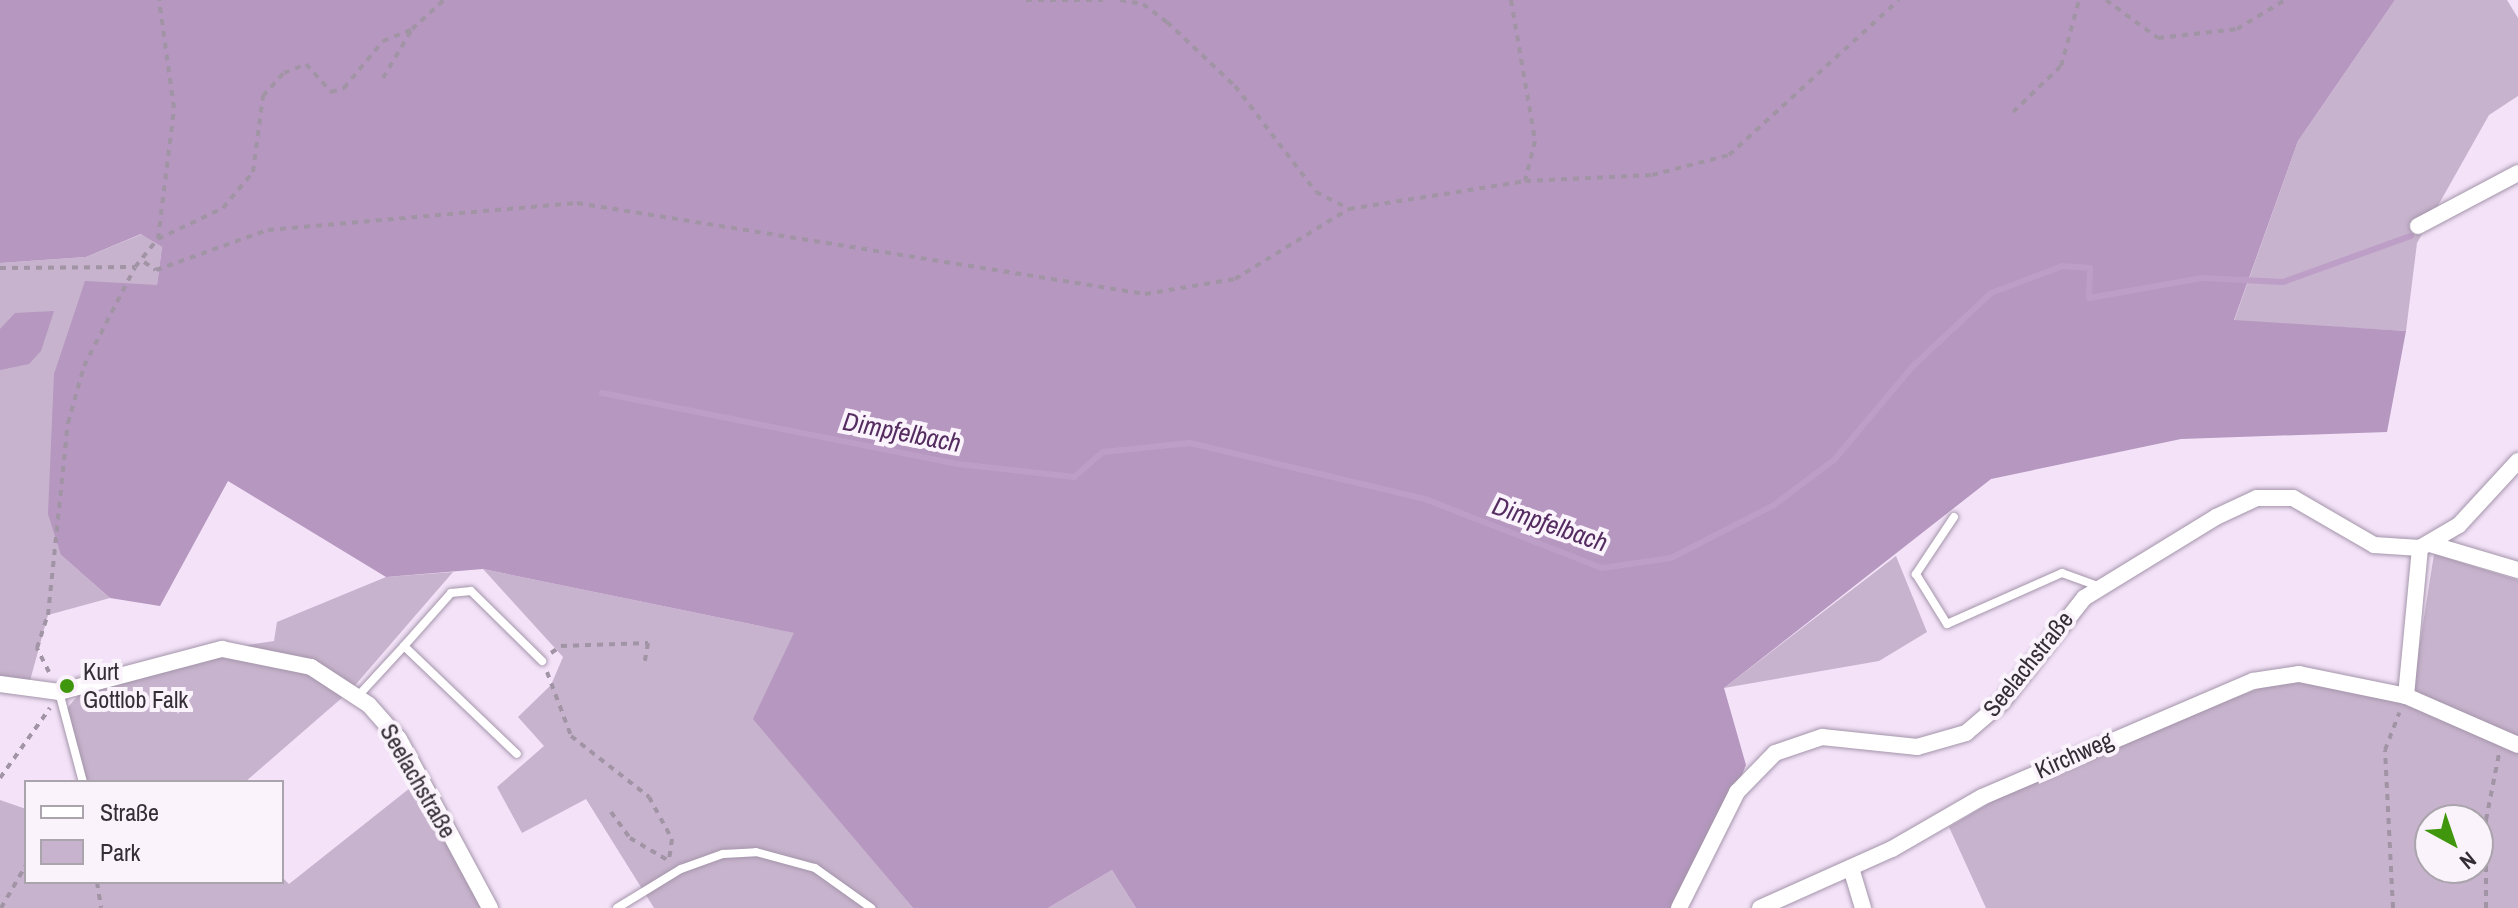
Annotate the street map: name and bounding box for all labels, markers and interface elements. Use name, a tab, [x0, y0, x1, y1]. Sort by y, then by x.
water label: Dimpfelbach	[840, 405, 964, 459]
water label: Dimpfelbach	[1488, 490, 1612, 558]
street label: Seelachstraße	[1977, 606, 2079, 722]
place label: Kurt Gottlob Falk	[83, 658, 188, 714]
marker: Kurt Gottlob Falk	[58, 677, 76, 695]
street label: Seelachstraße	[374, 719, 462, 843]
street label: Kirchweg	[2031, 725, 2117, 785]
legend	[24, 780, 284, 884]
text: Straße	[100, 796, 159, 828]
north arrow	[2414, 804, 2494, 884]
text: Park	[100, 836, 140, 868]
text: N	[2454, 845, 2483, 877]

